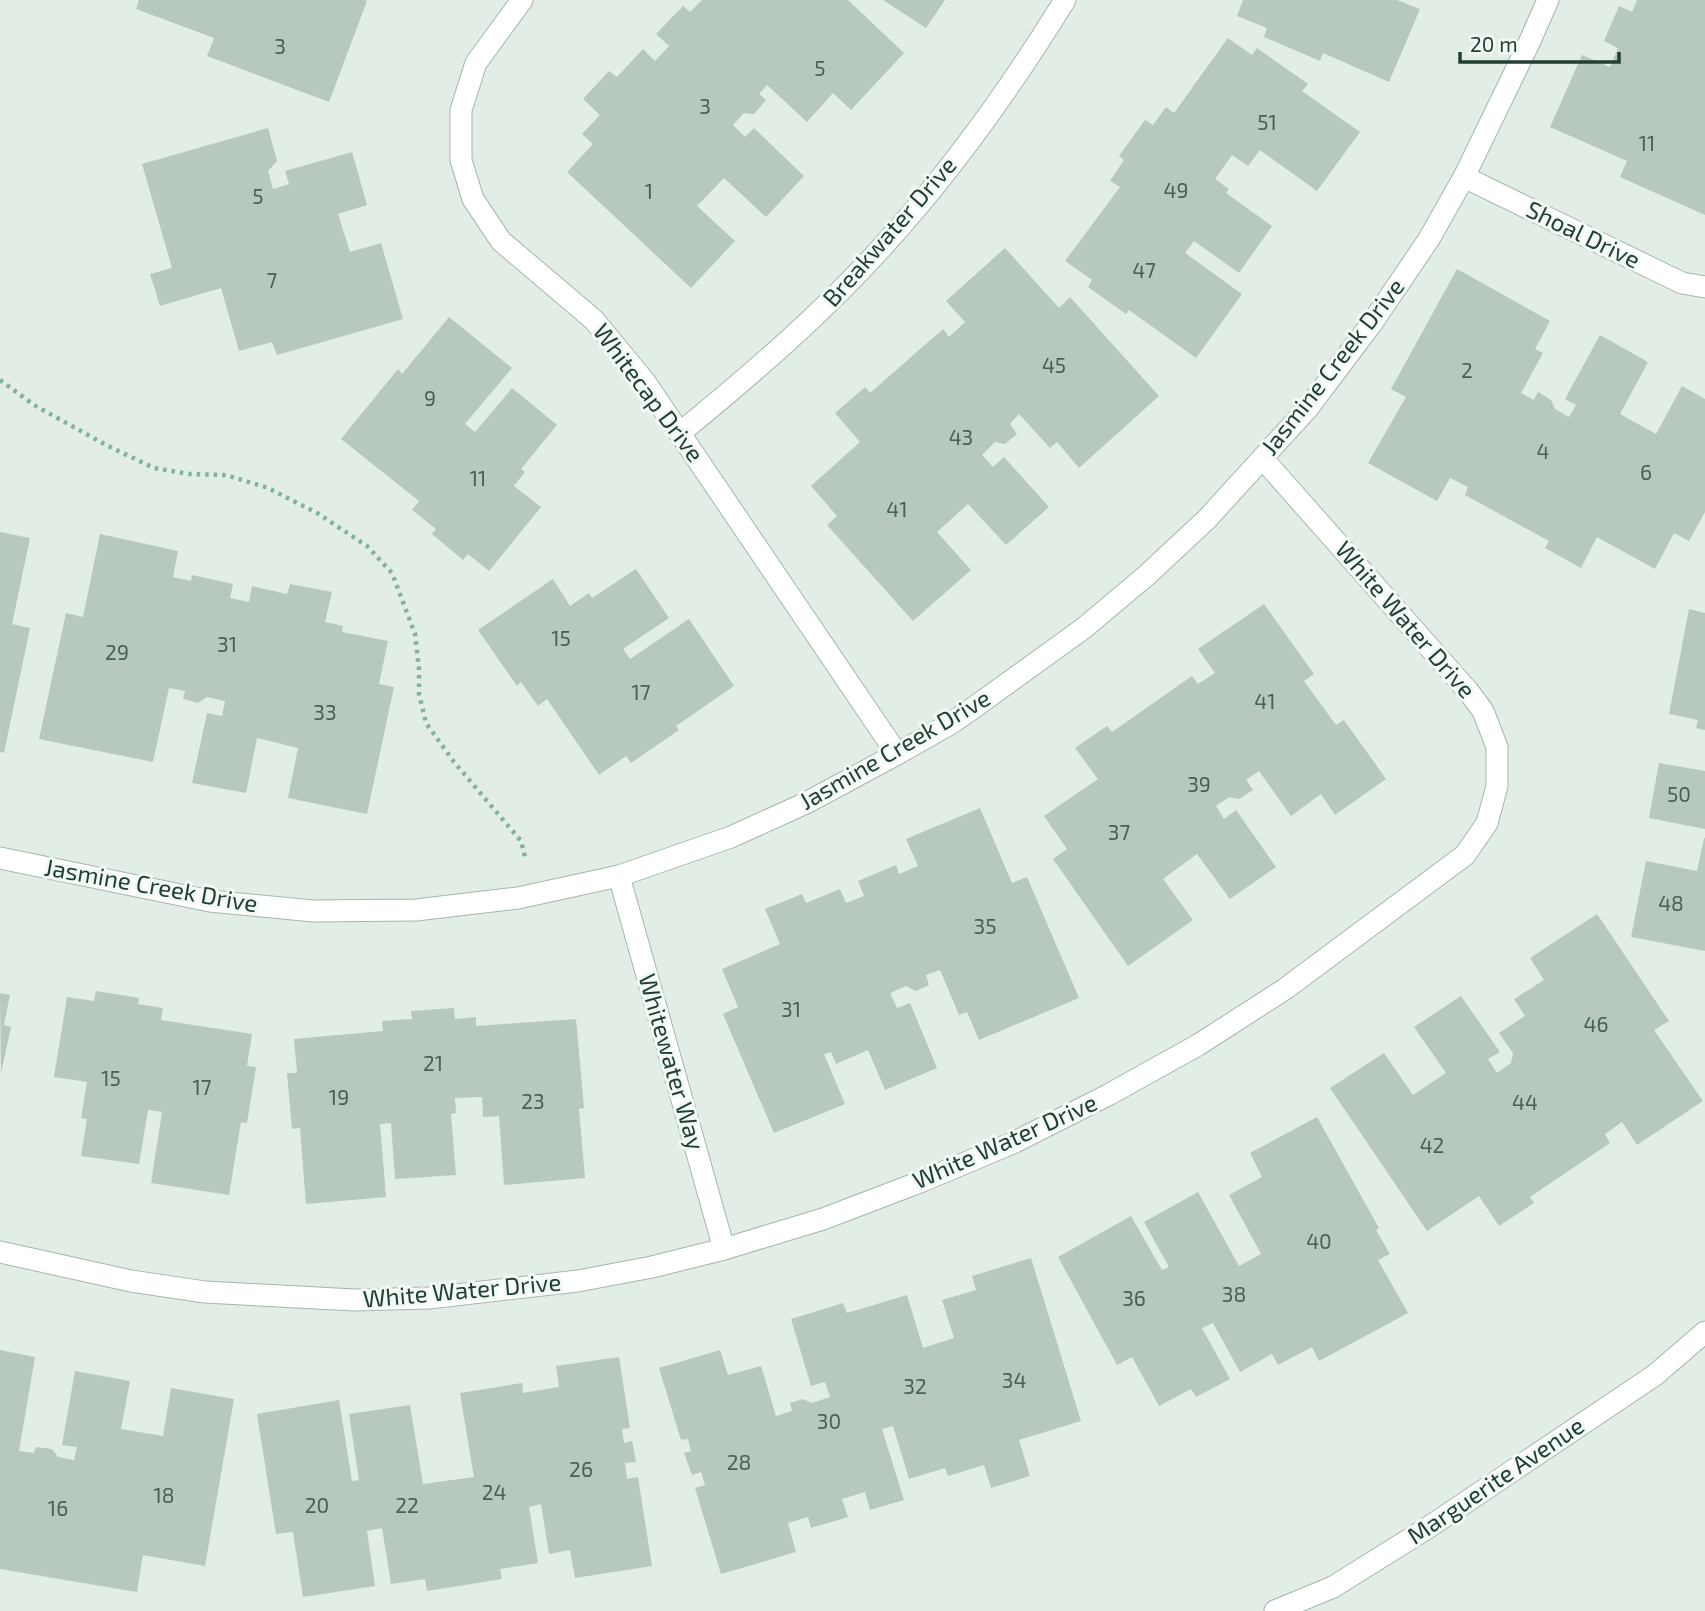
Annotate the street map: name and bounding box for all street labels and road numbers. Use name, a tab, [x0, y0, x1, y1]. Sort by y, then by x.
street label: Breakwater Drive	[816, 150, 962, 312]
street label: Shoal Drive	[1522, 194, 1645, 274]
street label: Jasmine Creek Drive	[1254, 272, 1410, 460]
street label: Whitecap Drive	[588, 317, 711, 467]
street label: White Water Drive	[1330, 534, 1482, 704]
street label: Jasmine Creek Drive	[794, 682, 995, 815]
street label: Jasmine Creek Drive	[42, 852, 260, 918]
street label: Whitewater Way	[633, 970, 712, 1153]
street label: White Water Drive	[908, 1087, 1101, 1194]
street label: White Water Drive	[362, 1266, 562, 1313]
street label: Marguerite Avenue	[1401, 1410, 1589, 1550]

